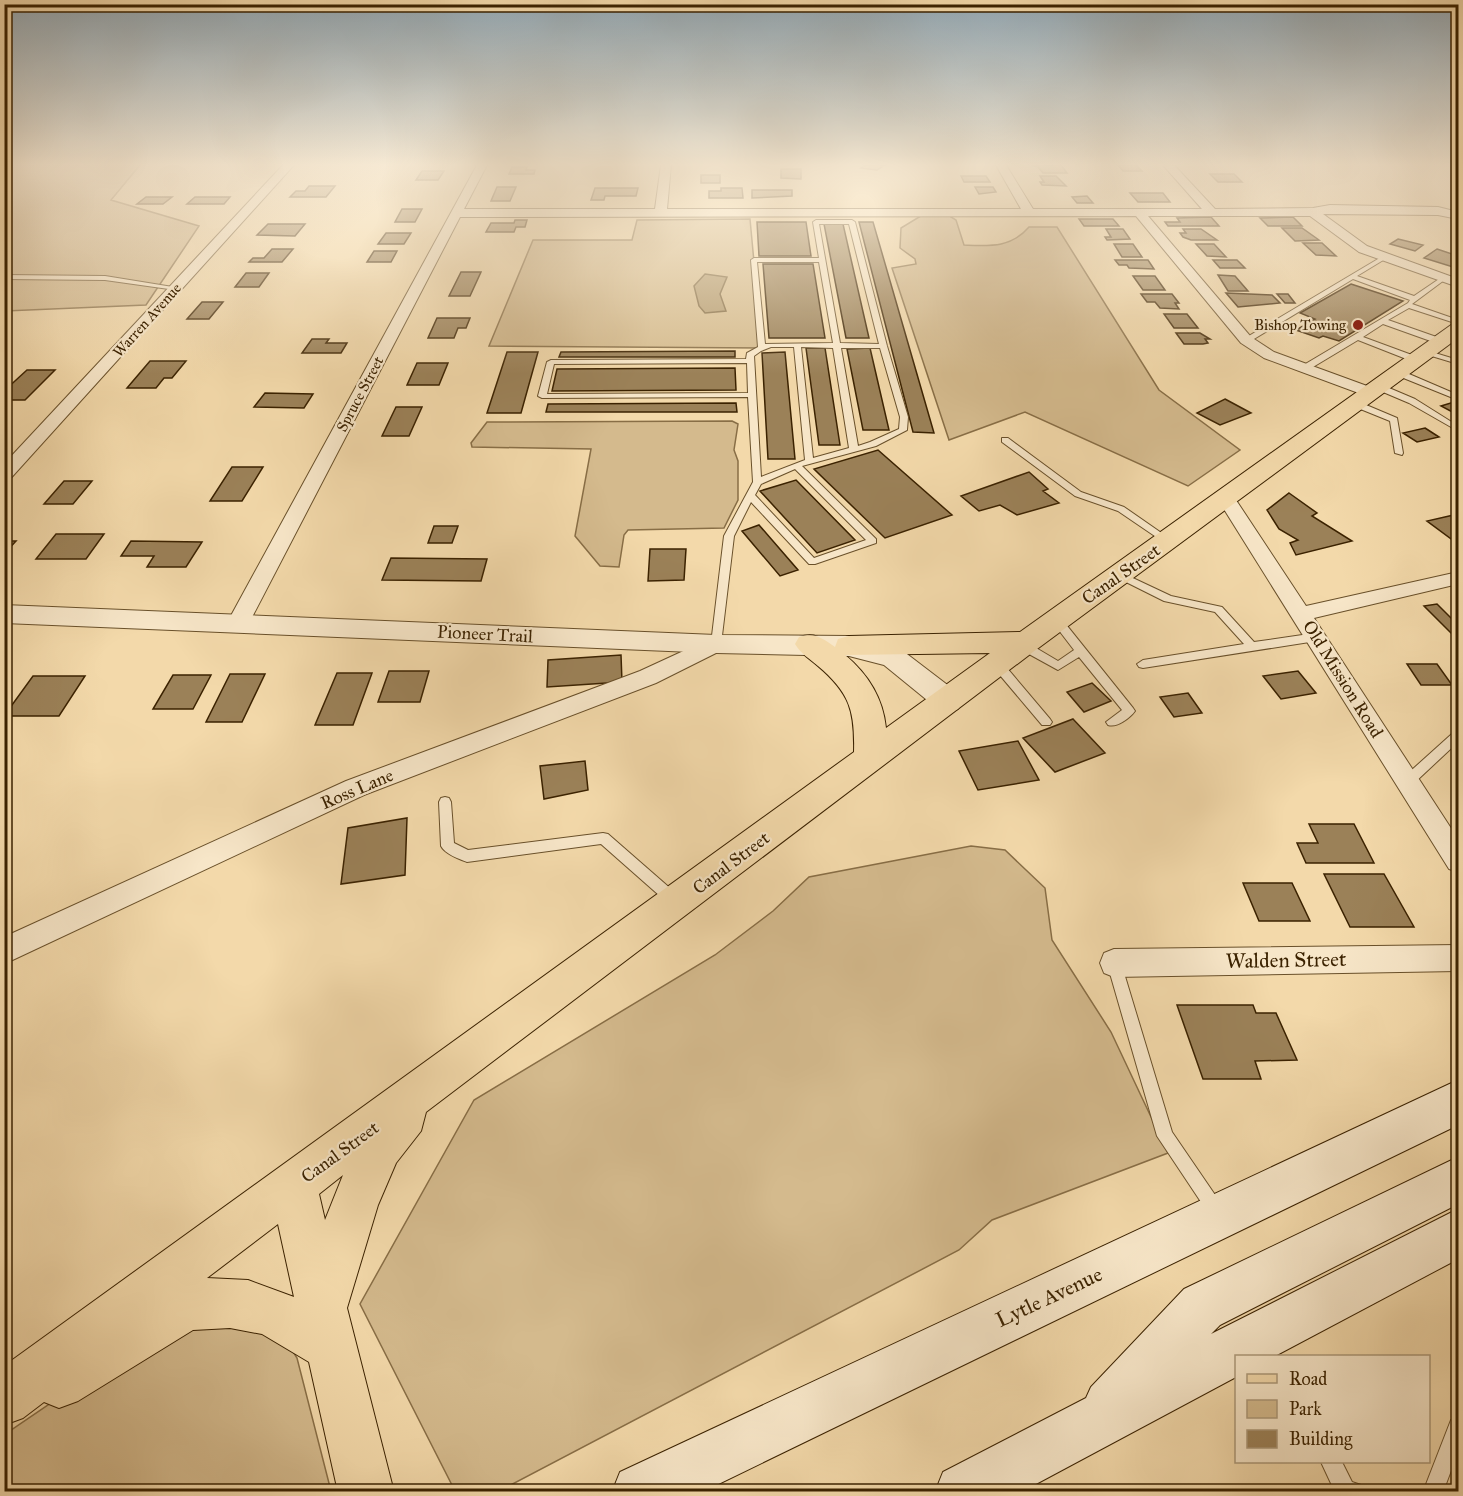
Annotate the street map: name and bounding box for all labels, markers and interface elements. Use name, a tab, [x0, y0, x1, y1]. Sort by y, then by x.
street label: Warren Avenue	[109, 279, 185, 361]
place label: Bishop Towing	[1254, 316, 1347, 334]
marker: Bishop Towing	[1351, 318, 1365, 332]
street label: Spruce Street	[333, 353, 388, 435]
street label: Canal Street	[1078, 539, 1165, 609]
street label: Old Mission Road	[1298, 616, 1388, 742]
street label: Pioneer Trail	[437, 621, 534, 647]
street label: Ross Lane	[317, 764, 397, 814]
street label: Canal Street	[688, 827, 774, 899]
street label: Walden Street	[1225, 946, 1347, 974]
street label: Canal Street	[297, 1116, 384, 1188]
street label: Lytle Avenue	[992, 1261, 1107, 1333]
legend	[1235, 1355, 1430, 1463]
text: Road	[1289, 1368, 1327, 1390]
text: Park	[1289, 1398, 1322, 1420]
text: Building	[1289, 1428, 1353, 1451]

